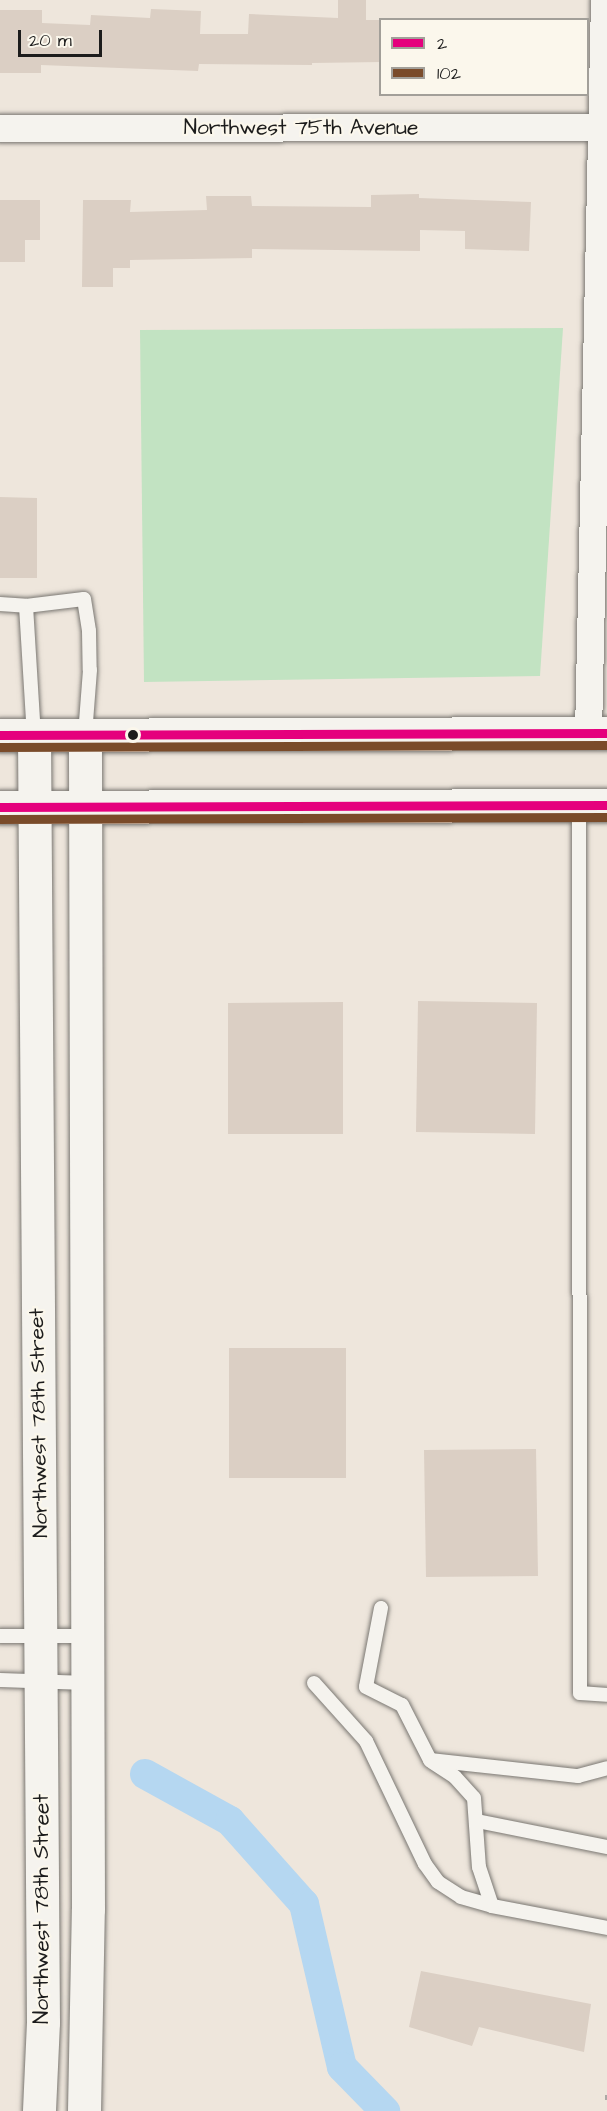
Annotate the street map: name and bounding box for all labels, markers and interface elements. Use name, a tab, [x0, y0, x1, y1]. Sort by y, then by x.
scale bar	[21, 18, 105, 56]
legend	[379, 18, 589, 96]
text: 20 m	[29, 28, 72, 53]
text: 2	[437, 31, 447, 56]
text: 102	[437, 61, 461, 86]
street label: Northwest 75th Avenue	[184, 115, 418, 141]
unlabelled marker	[127, 729, 139, 741]
street label: Northwest 78th Street	[24, 1308, 54, 1538]
street label: Northwest 78th Street	[29, 1794, 55, 2024]

